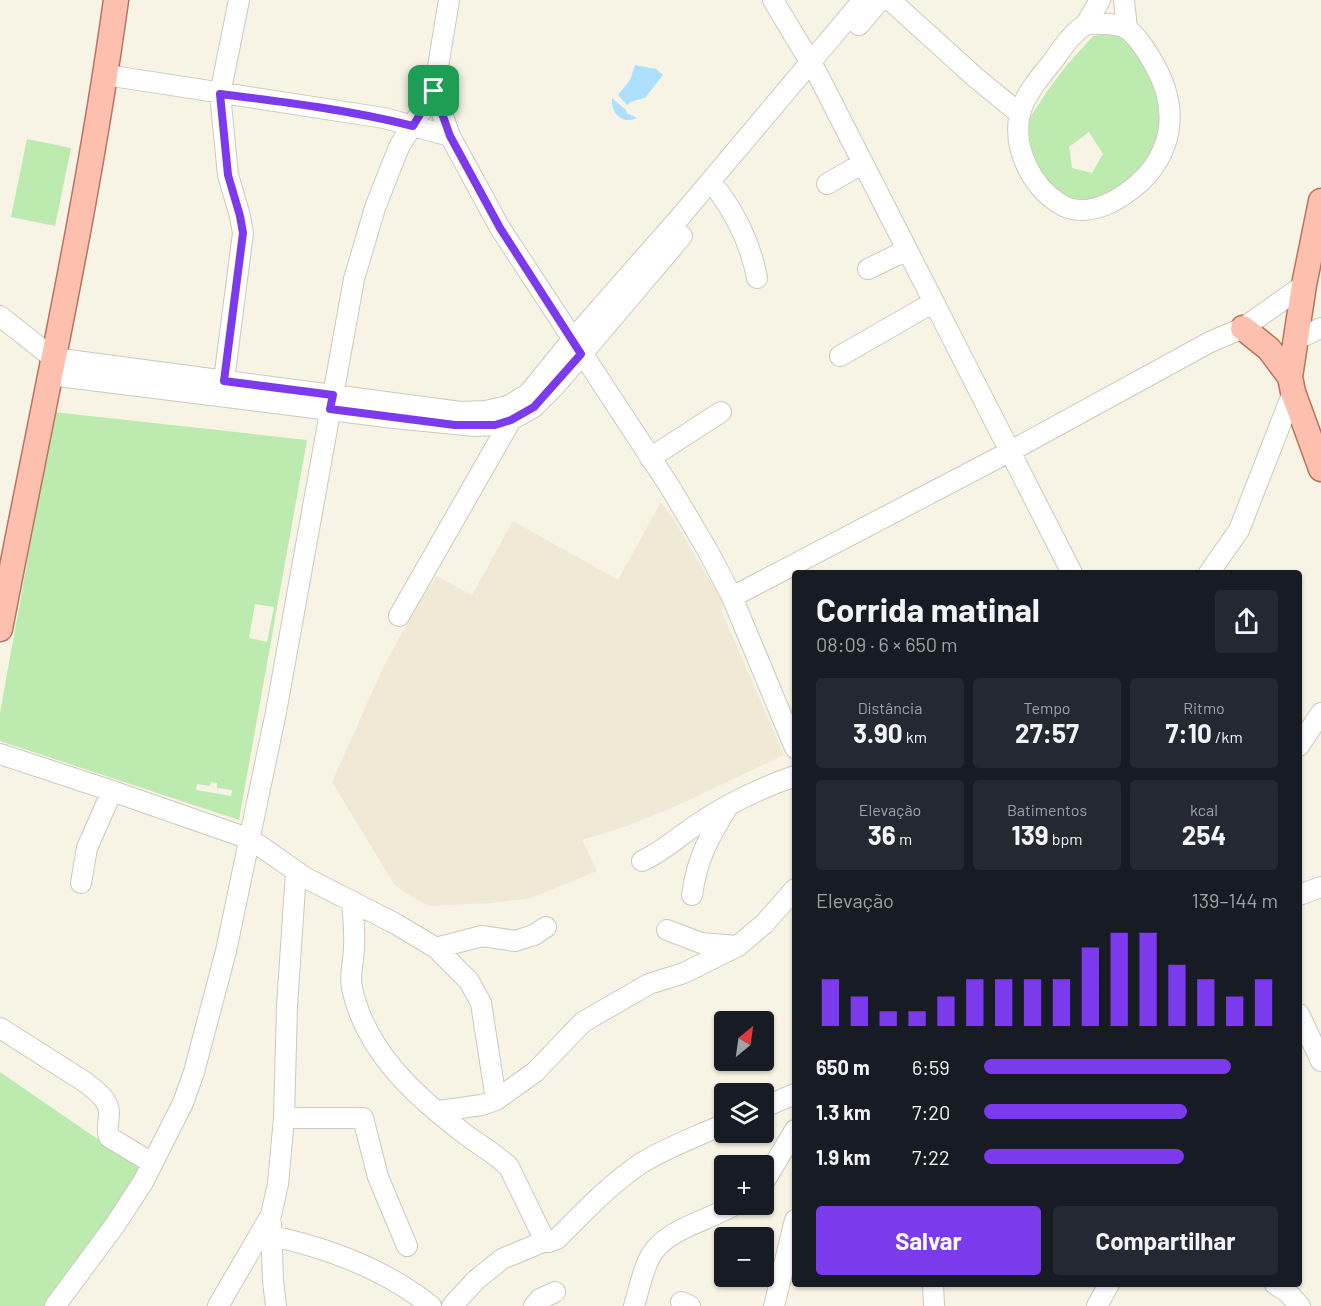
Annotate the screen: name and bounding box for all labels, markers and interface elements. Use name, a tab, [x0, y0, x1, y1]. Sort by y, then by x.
pin	[408, 65, 459, 116]
icon: arrive	[417, 74, 450, 107]
text: Corrida matinal	[816, 589, 1040, 629]
button: share	[1215, 590, 1278, 653]
text: 08:09 · 6 × 650 m	[816, 632, 958, 656]
text: Distância	[858, 698, 922, 717]
text: Tempo	[1023, 698, 1071, 717]
text: Ritmo	[1183, 698, 1225, 717]
text: 3.90	[853, 717, 903, 748]
text: 27:57	[1015, 717, 1079, 748]
text: 7:10	[1165, 717, 1212, 748]
text: km	[903, 727, 927, 746]
text: /km	[1212, 727, 1243, 746]
text: Elevação	[859, 800, 921, 819]
text: Batimentos	[1007, 800, 1087, 819]
text: kcal	[1190, 800, 1218, 819]
text: 36	[868, 819, 896, 850]
text: 139	[1011, 819, 1049, 850]
text: 254	[1182, 819, 1226, 850]
text: m	[896, 829, 912, 848]
text: bpm	[1049, 829, 1083, 848]
text: Elevação	[816, 888, 894, 912]
text: 139–144 m	[1192, 888, 1278, 912]
north arrow	[714, 1011, 774, 1071]
map controls	[714, 1011, 774, 1287]
text: 650 m	[816, 1055, 870, 1079]
text: 6:59	[912, 1055, 950, 1079]
button: layers	[714, 1083, 774, 1143]
text: 1.3 km	[816, 1100, 871, 1124]
text: 7:20	[912, 1100, 950, 1124]
text: 1.9 km	[816, 1145, 870, 1169]
text: 7:22	[912, 1145, 950, 1169]
button: +	[714, 1155, 774, 1215]
button: Salvar	[816, 1206, 1041, 1275]
button: Compartilhar	[1053, 1206, 1278, 1275]
button: −	[714, 1227, 774, 1287]

